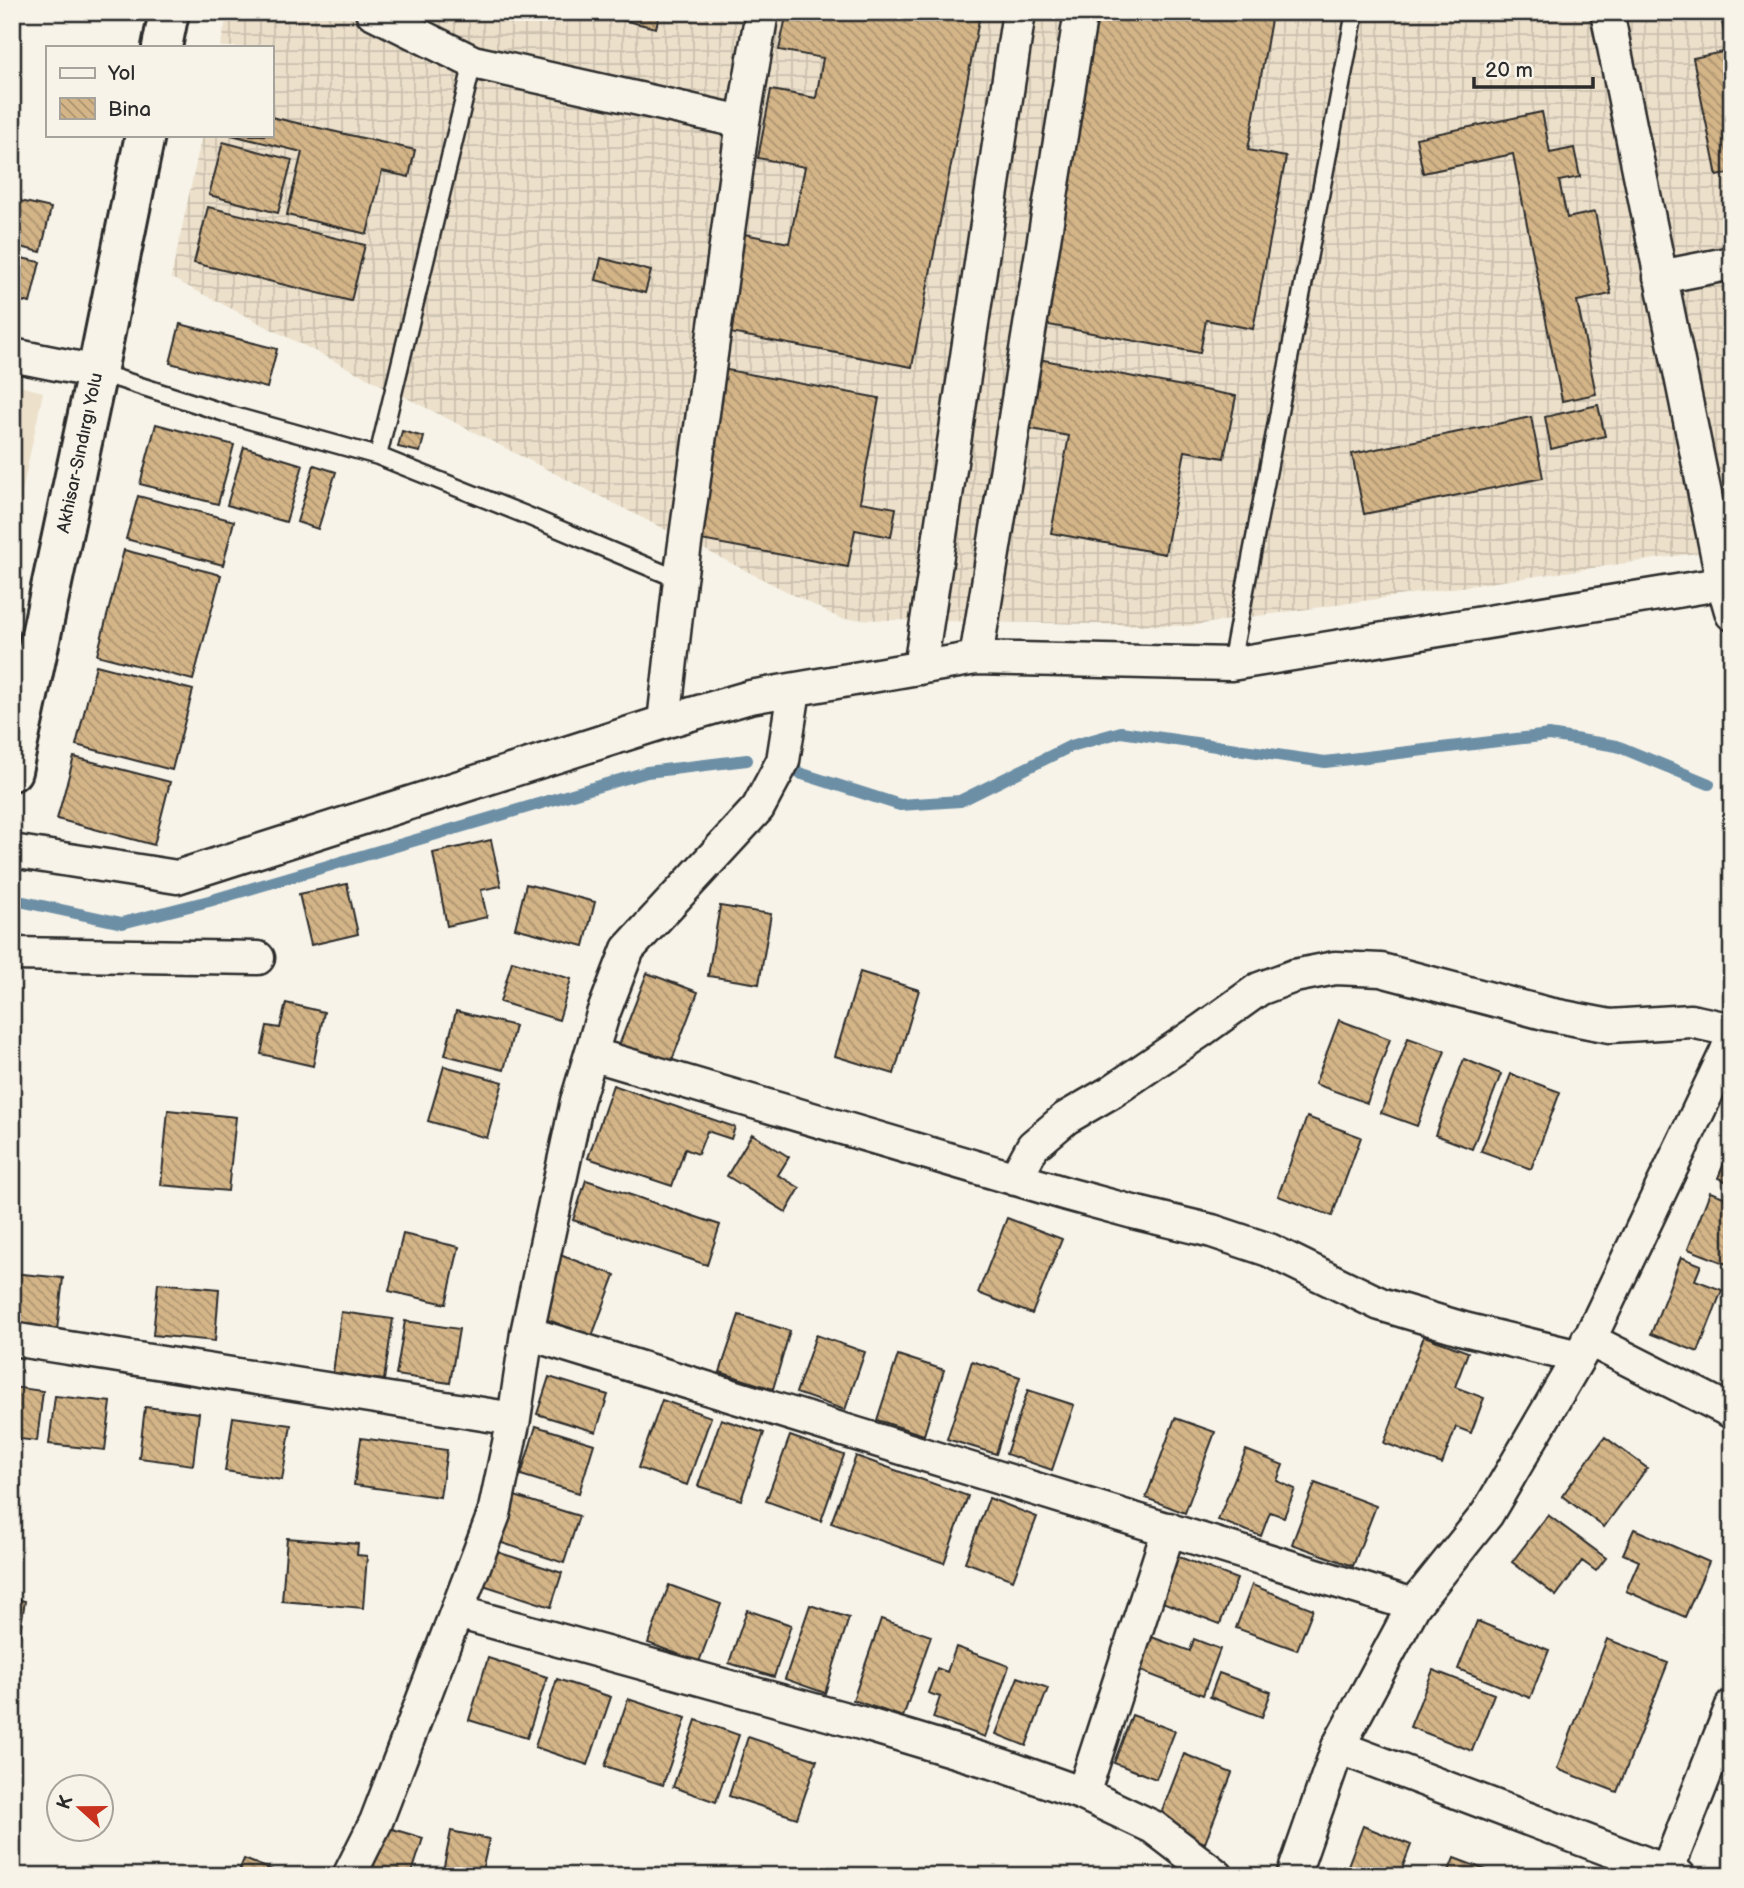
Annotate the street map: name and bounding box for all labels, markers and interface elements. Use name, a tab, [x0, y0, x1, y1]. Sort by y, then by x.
legend	[46, 46, 273, 136]
scale bar	[1474, 46, 1594, 90]
text: 20 m	[1485, 58, 1533, 83]
text: Yol	[107, 61, 135, 86]
text: Bina	[108, 97, 151, 122]
street label: Akhisar-Sındırgı Yolu	[53, 371, 107, 535]
north arrow	[46, 1772, 116, 1842]
text: K	[52, 1792, 79, 1813]

